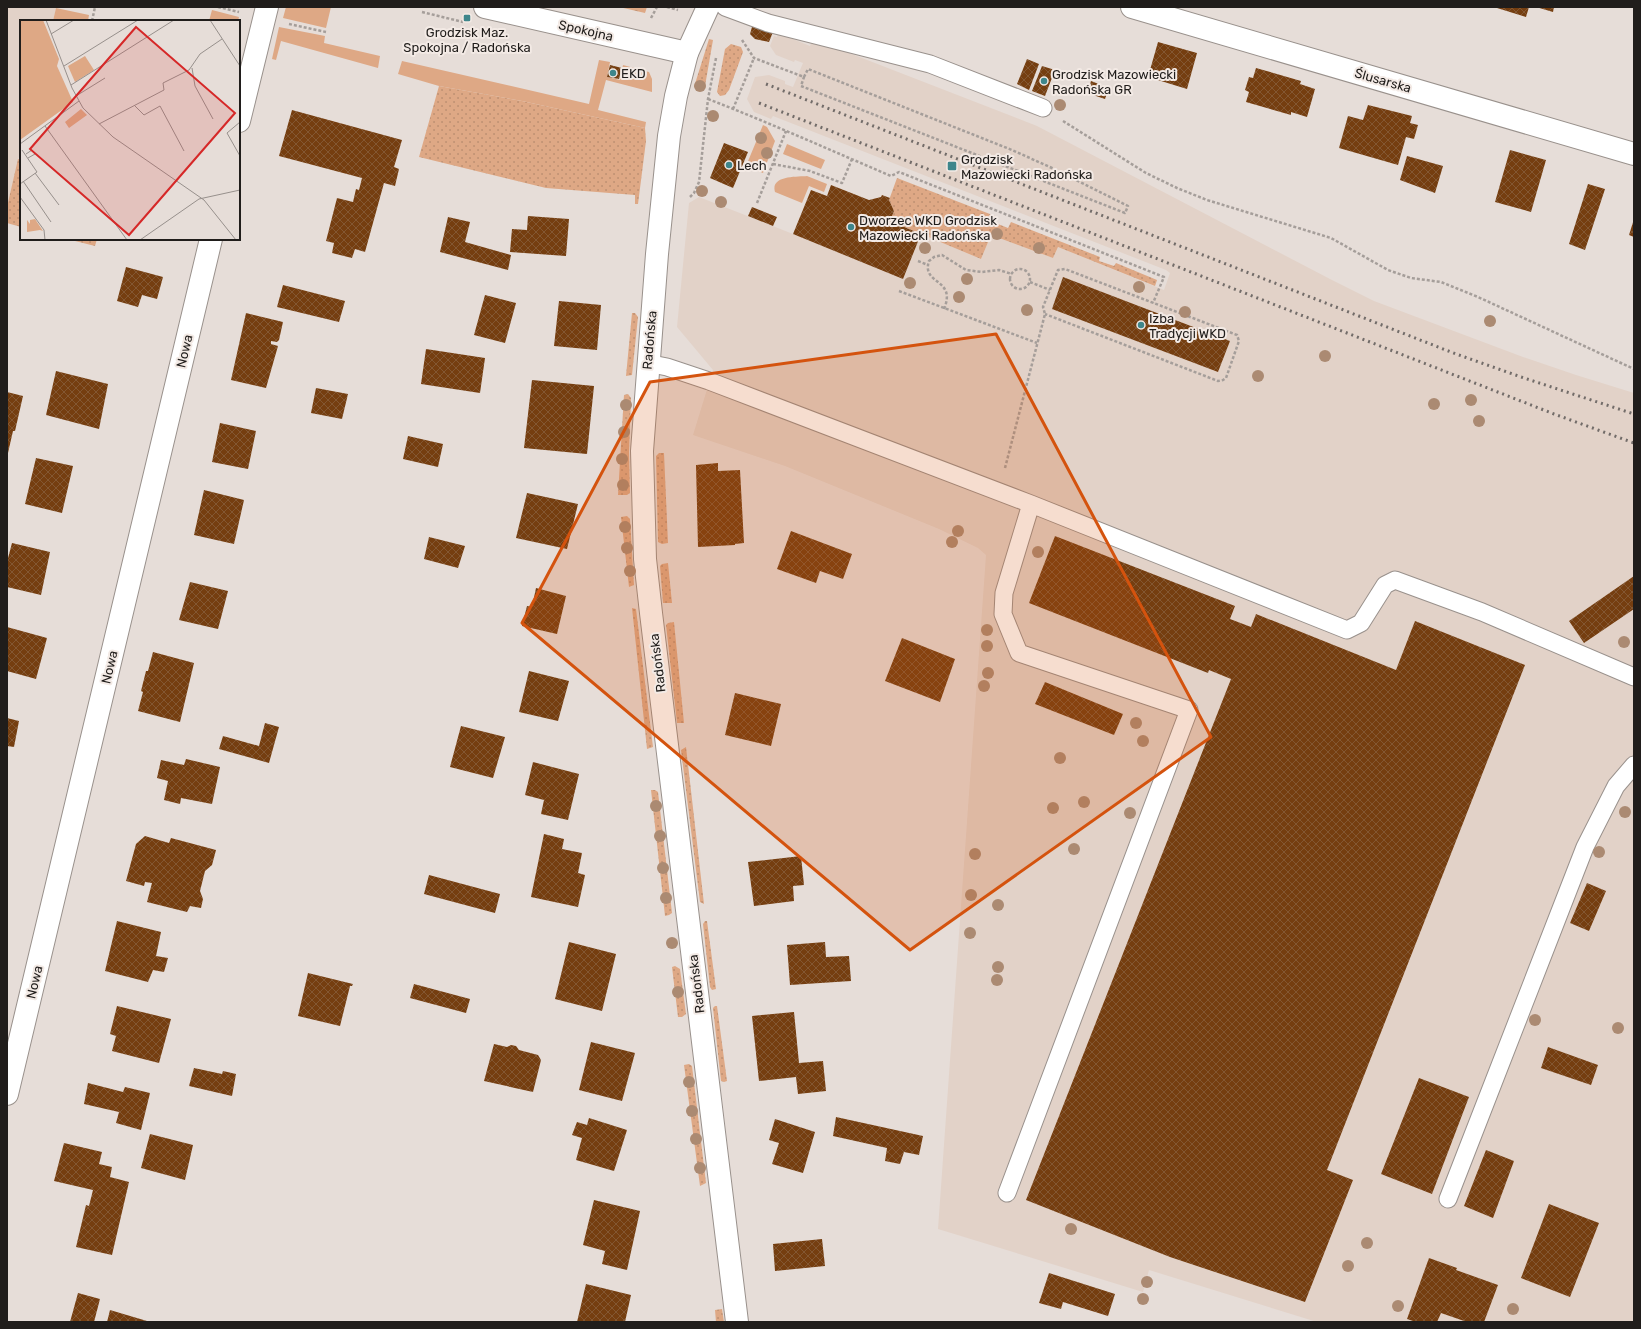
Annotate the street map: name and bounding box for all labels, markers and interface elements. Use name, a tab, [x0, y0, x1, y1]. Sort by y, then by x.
marker: Grodzisk Maz. Spokojna / Radońska	[462, 13, 472, 23]
street label: Spokojna	[557, 17, 615, 44]
inset map	[20, 20, 240, 240]
place label: Grodzisk Maz. Spokojna / Radońska	[403, 25, 531, 55]
street label: Ślusarska	[1353, 65, 1413, 96]
place label: EKD	[621, 66, 646, 81]
place label: Grodzisk Mazowiecki Radońska GR	[1052, 67, 1176, 97]
marker: EKD	[608, 68, 618, 78]
marker: Grodzisk Mazowiecki Radońska GR	[1039, 76, 1049, 86]
place label: Grodzisk Mazowiecki Radońska	[961, 152, 1093, 182]
place label: Lech	[737, 158, 767, 173]
marker: Lech	[724, 160, 734, 170]
marker: Grodzisk Mazowiecki Radońska	[946, 160, 958, 172]
place label: Dworzec WKD Grodzisk Mazowiecki Radońska	[859, 213, 997, 243]
marker: Dworzec WKD Grodzisk Mazowiecki Radońska	[846, 222, 856, 232]
street label: Radońska	[639, 310, 660, 370]
place label: Izba Tradycji WKD	[1149, 311, 1226, 341]
marker: Izba Tradycji WKD	[1136, 320, 1146, 330]
street label: Nowa	[173, 333, 196, 369]
street label: Radońska	[646, 633, 669, 693]
street label: Nowa	[98, 649, 121, 685]
street label: Radońska	[685, 954, 708, 1014]
street label: Nowa	[23, 964, 46, 1000]

